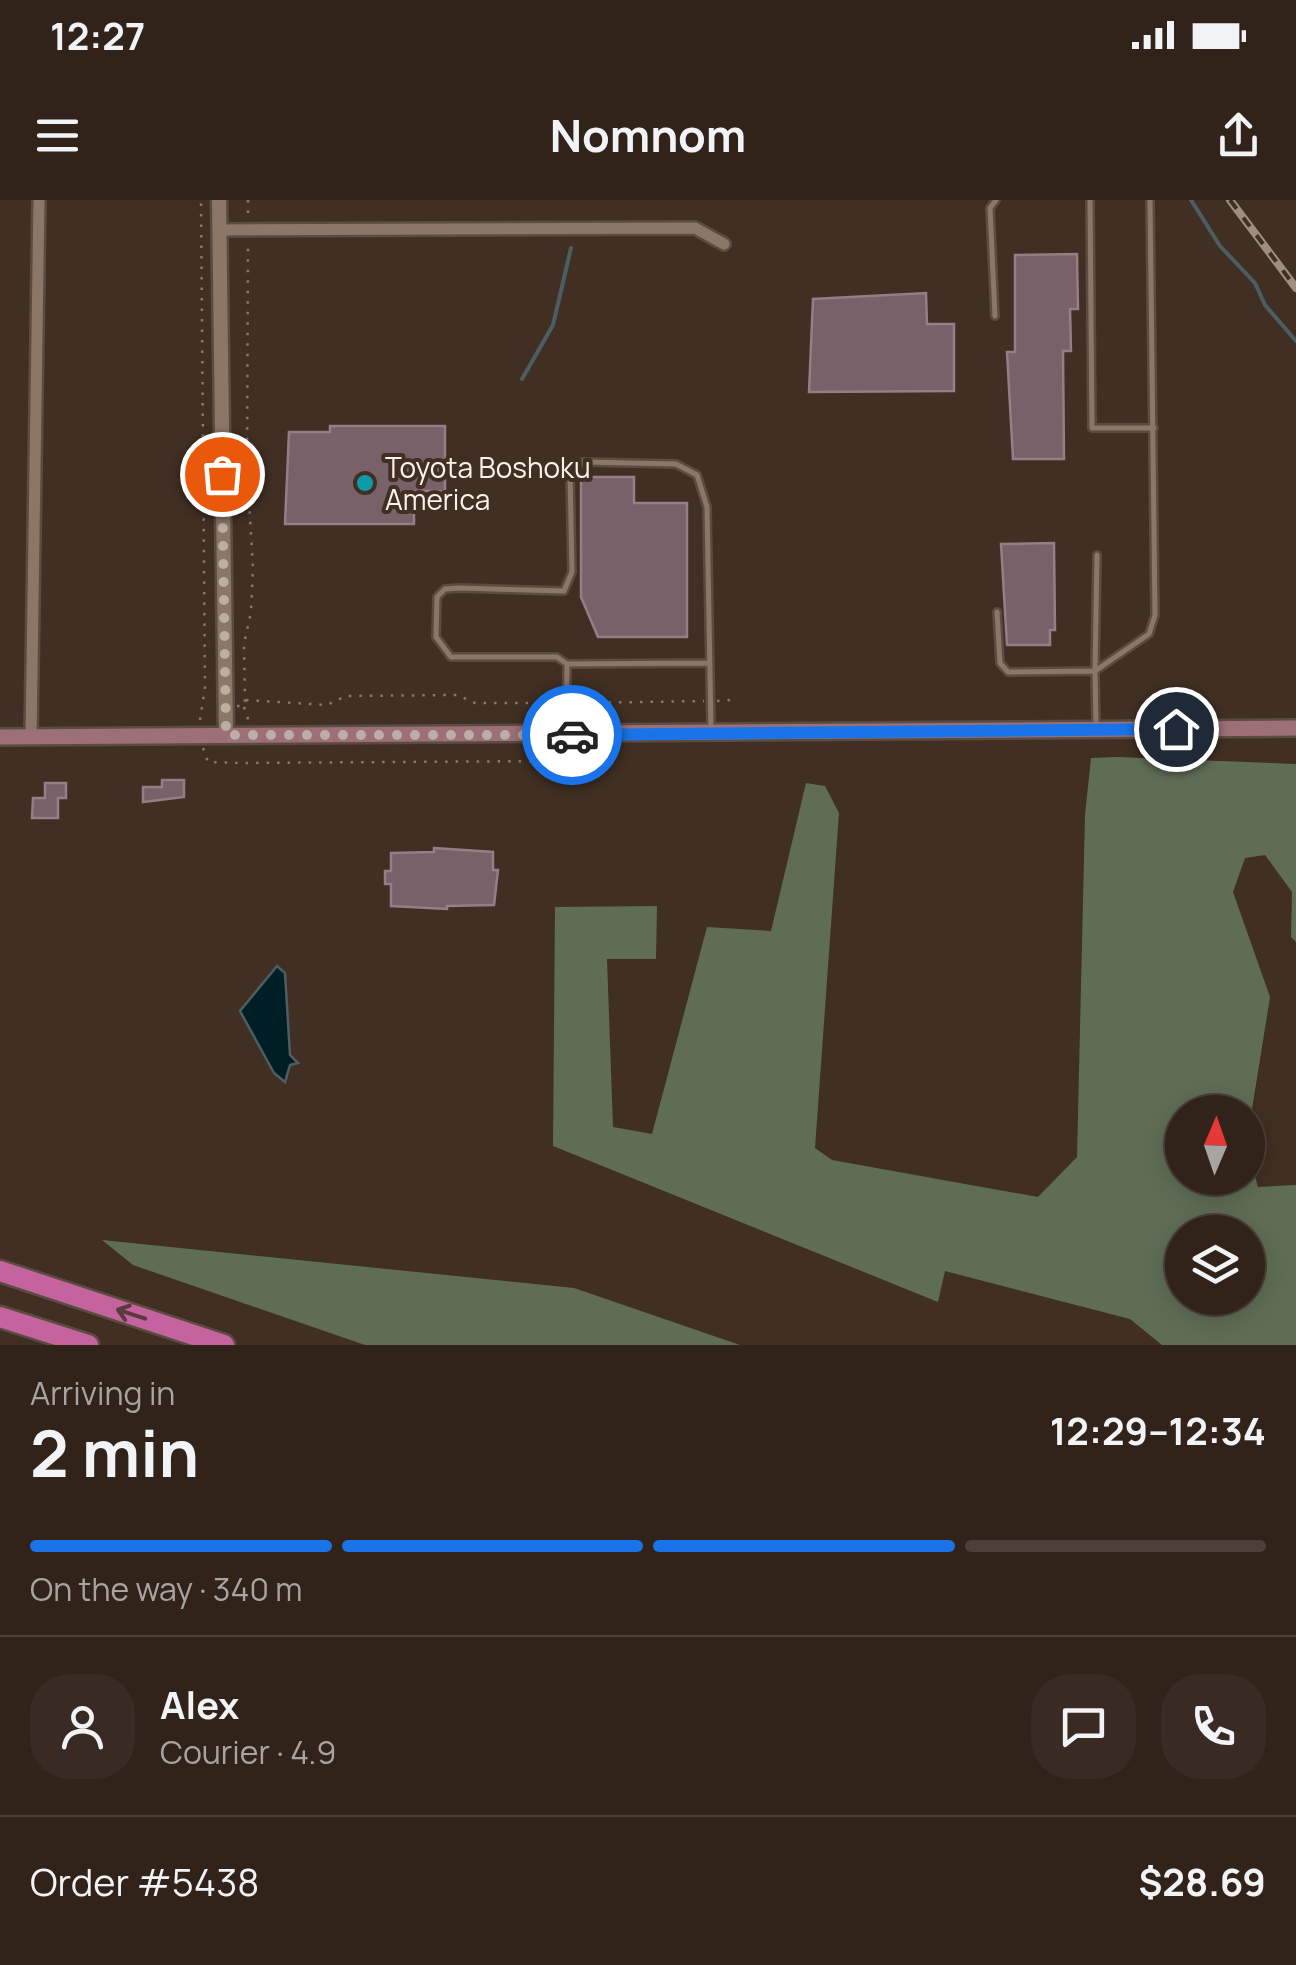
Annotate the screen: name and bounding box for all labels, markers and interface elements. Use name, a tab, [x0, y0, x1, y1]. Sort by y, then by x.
text: 12:27	[50, 9, 145, 61]
text: Nomnom	[550, 104, 746, 166]
icon: menu	[30, 108, 85, 163]
icon: share	[1211, 108, 1266, 163]
pin	[180, 432, 265, 517]
icon: bag	[195, 447, 250, 502]
place label: Toyota Boshoku America	[385, 448, 591, 518]
marker: Toyota Boshoku America	[354, 472, 376, 494]
courier	[522, 685, 622, 785]
pin	[1134, 687, 1219, 772]
icon: home	[1149, 702, 1204, 757]
icon: car	[545, 708, 600, 763]
north arrow	[1165, 1095, 1265, 1195]
map controls	[1165, 1095, 1265, 1315]
button: layers	[1165, 1215, 1265, 1315]
one-way arrow	[116, 1304, 148, 1322]
text: Arriving in	[30, 1371, 175, 1415]
text: 12:29–12:34	[1050, 1404, 1266, 1456]
text: 2 min	[30, 1408, 199, 1497]
text: On the way · 340 m	[30, 1567, 302, 1611]
button: person	[30, 1674, 135, 1779]
button: chat	[1031, 1674, 1136, 1779]
button: phone	[1161, 1674, 1266, 1779]
text: Alex	[160, 1678, 239, 1730]
text: Courier · 4.9	[160, 1730, 336, 1774]
text: Order #5438	[30, 1855, 259, 1907]
text: $28.69	[1138, 1855, 1266, 1907]

